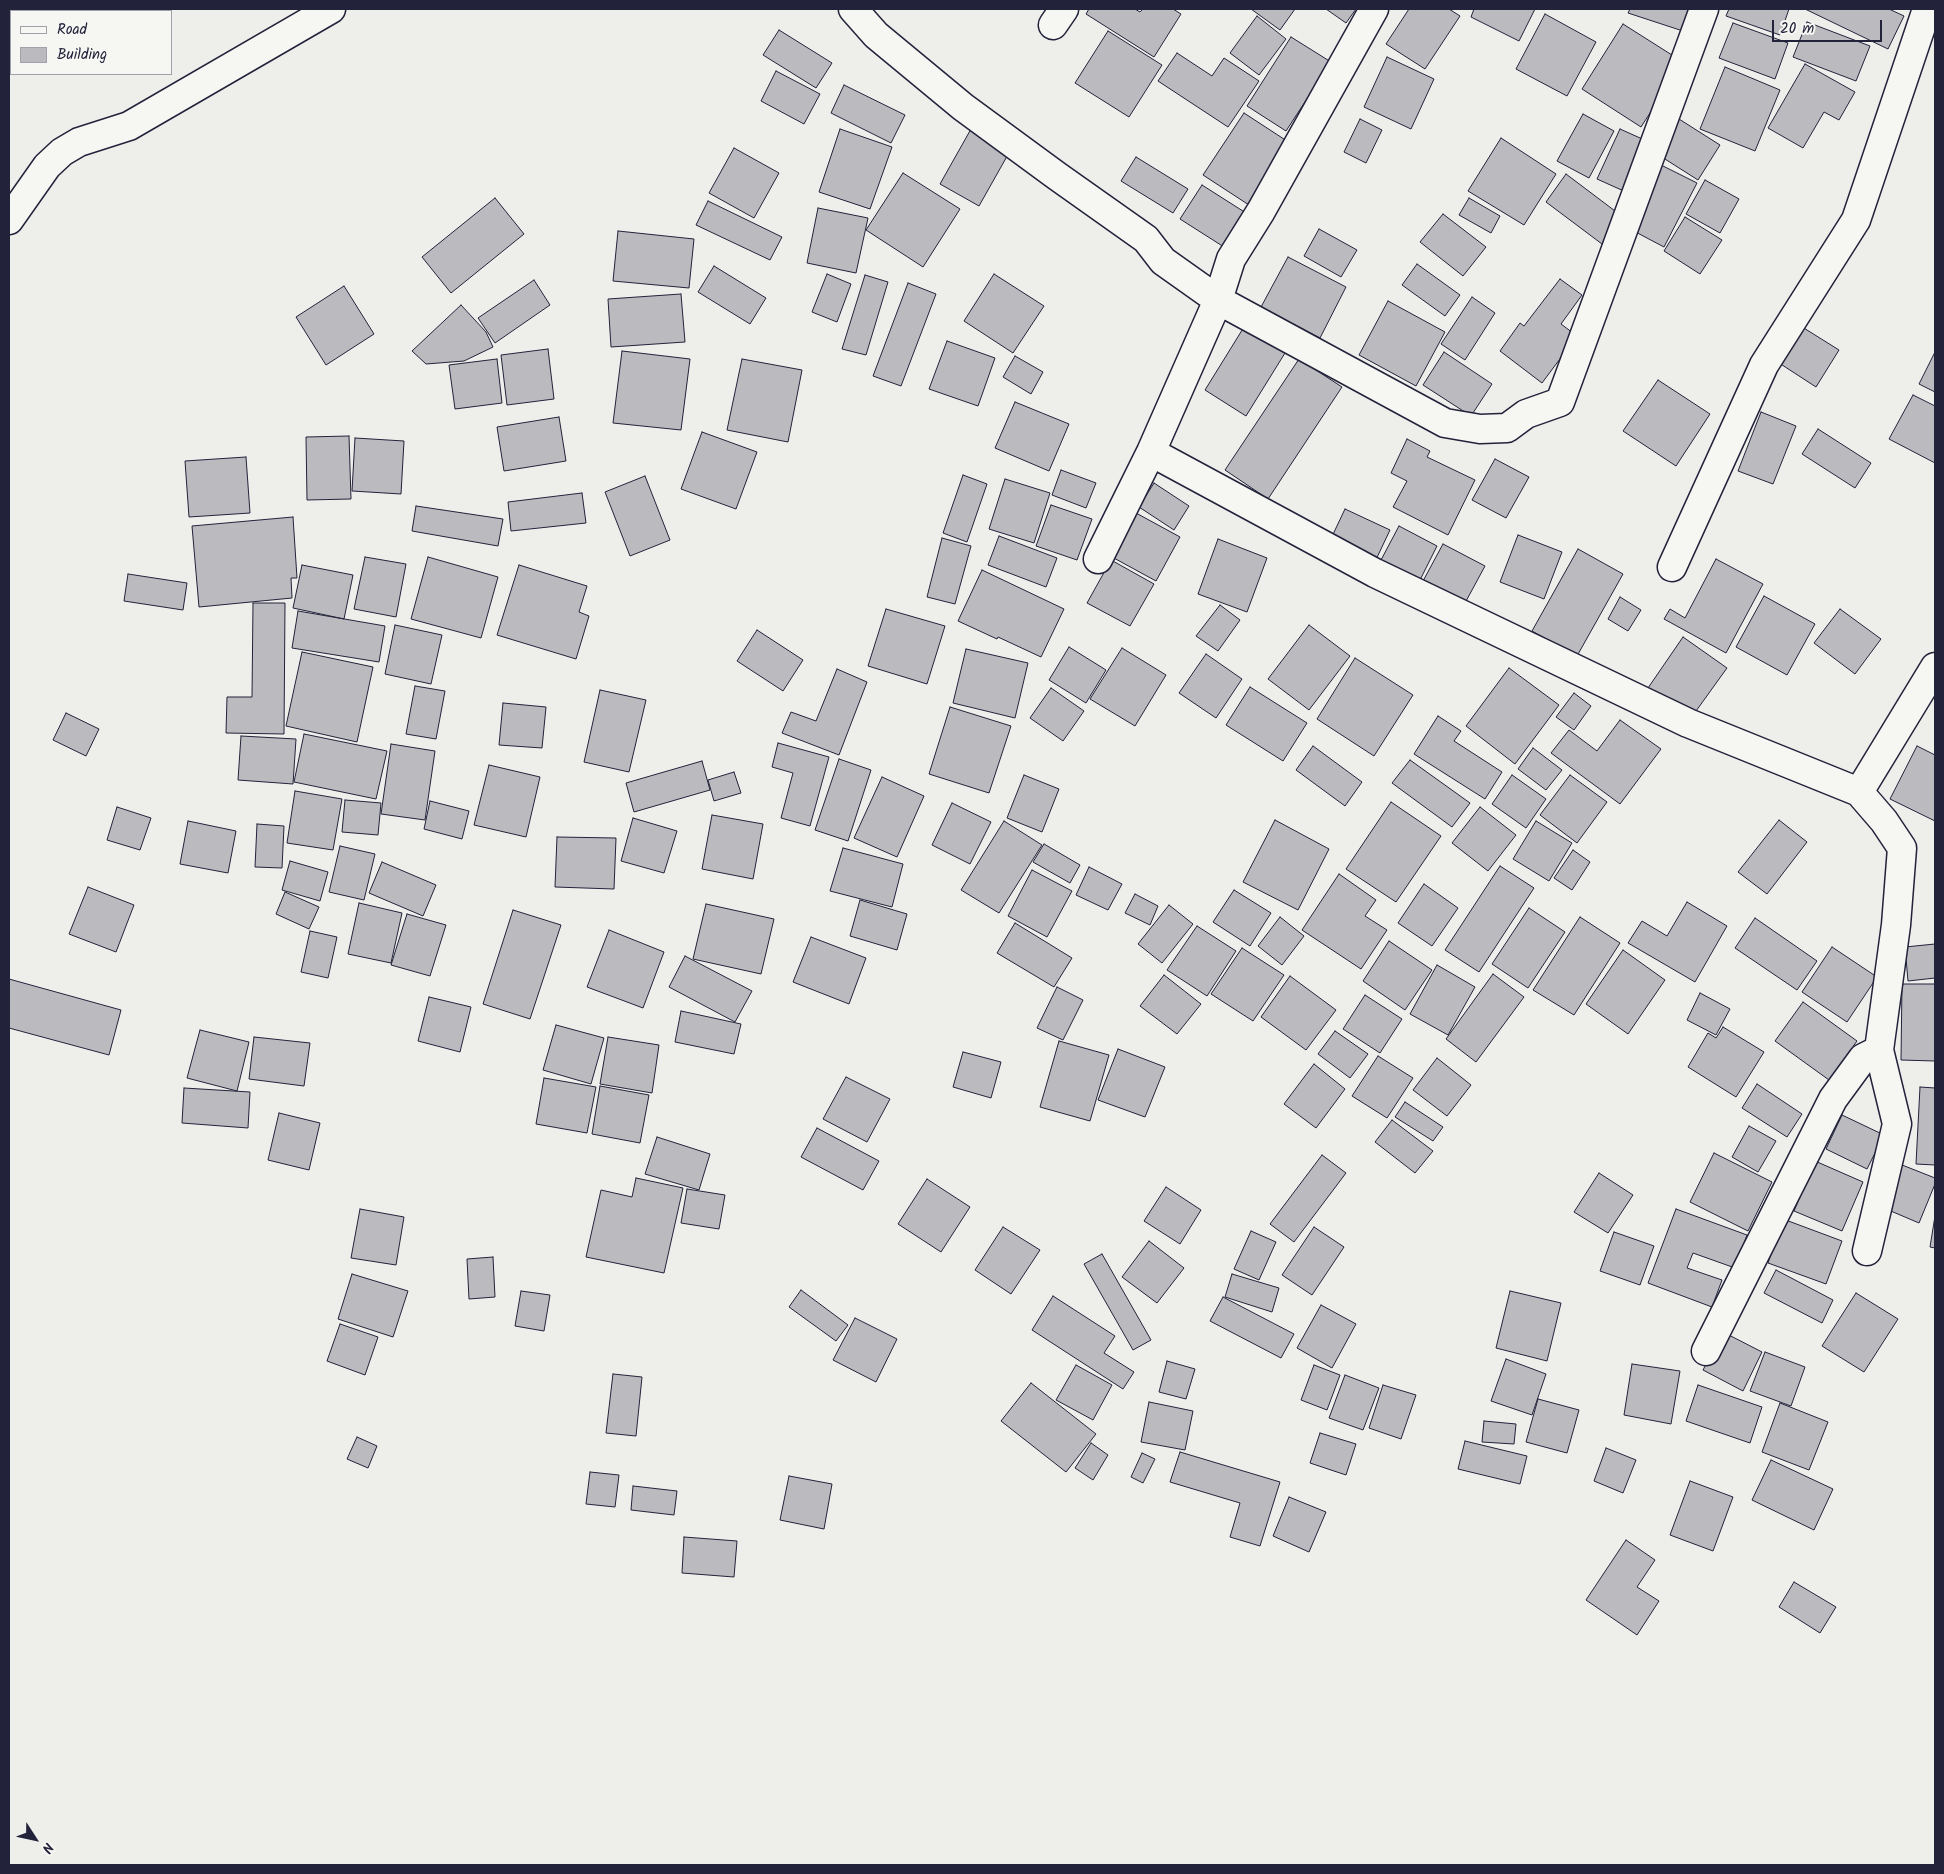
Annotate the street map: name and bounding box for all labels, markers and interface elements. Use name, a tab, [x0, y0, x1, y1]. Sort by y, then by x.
legend	[10, 10, 172, 75]
scale bar	[1774, 10, 1884, 42]
text: 20 m	[1780, 17, 1814, 41]
text: Road	[57, 18, 87, 42]
text: Building	[57, 43, 107, 67]
north arrow	[10, 1814, 60, 1864]
text: N	[36, 1838, 59, 1858]

